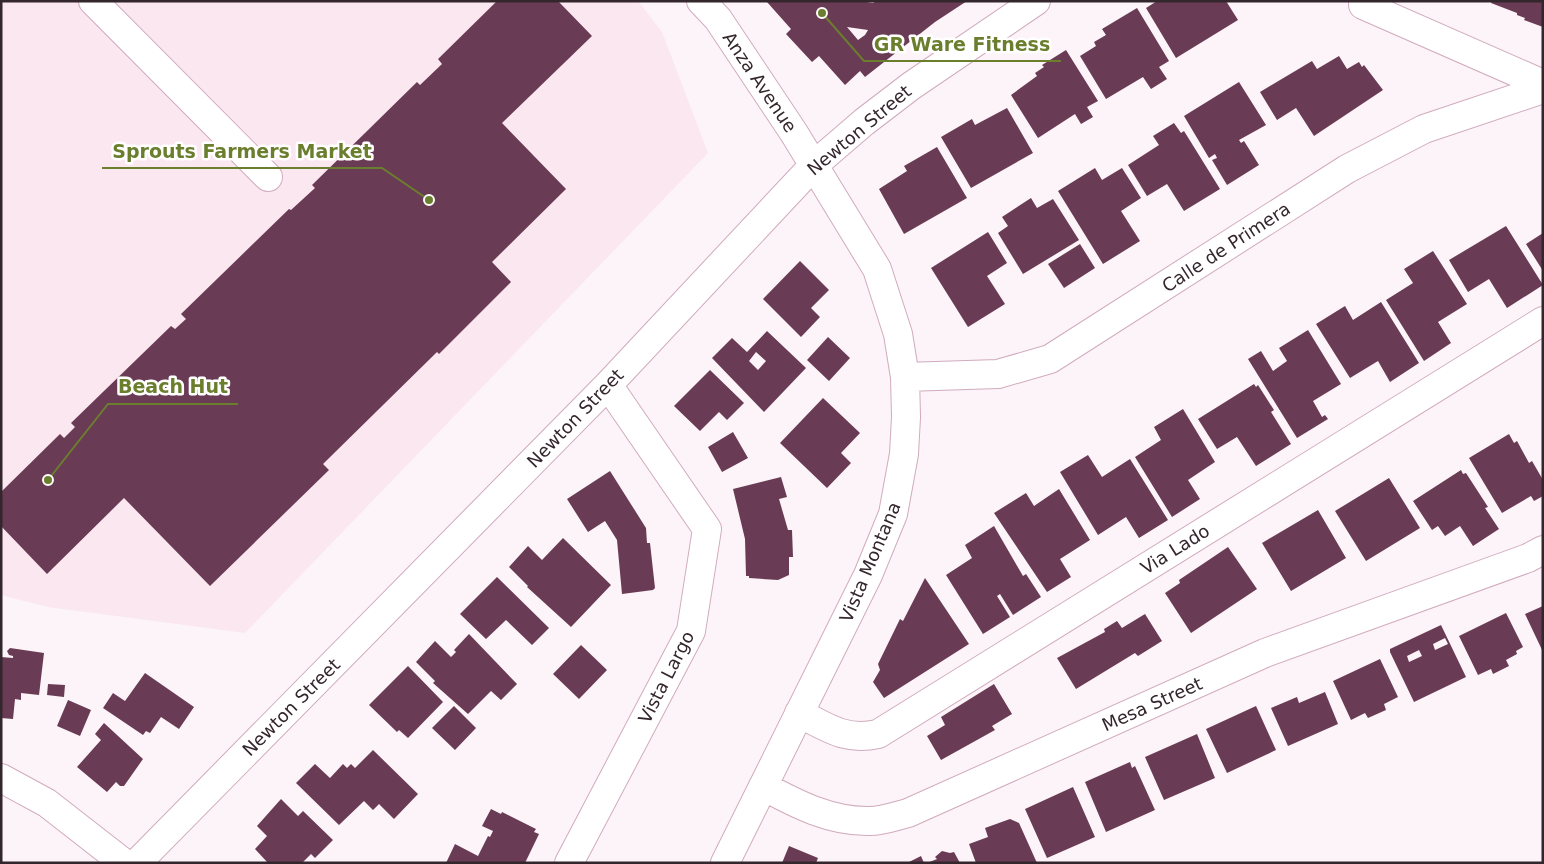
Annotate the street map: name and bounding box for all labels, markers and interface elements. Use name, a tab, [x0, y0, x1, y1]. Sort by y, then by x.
callout: GR Ware Fitness	[864, 27, 1061, 61]
street label: Anza Avenue	[719, 28, 801, 136]
text: GR Ware Fitness	[874, 33, 1050, 55]
street label: Newton Street	[803, 80, 915, 180]
callout: Sprouts Farmers Market	[102, 134, 382, 168]
text: Sprouts Farmers Market	[112, 140, 372, 162]
street label: Calle de Primera	[1158, 198, 1294, 296]
street label: Newton Street	[523, 364, 627, 472]
callout: Beach Hut	[108, 370, 238, 404]
text: Beach Hut	[118, 375, 228, 397]
street label: Vista Montana	[835, 499, 905, 625]
street label: Via Lado	[1137, 520, 1213, 578]
street label: Vista Largo	[634, 627, 698, 727]
street label: Newton Street	[238, 654, 344, 760]
street label: Mesa Street	[1099, 673, 1205, 735]

